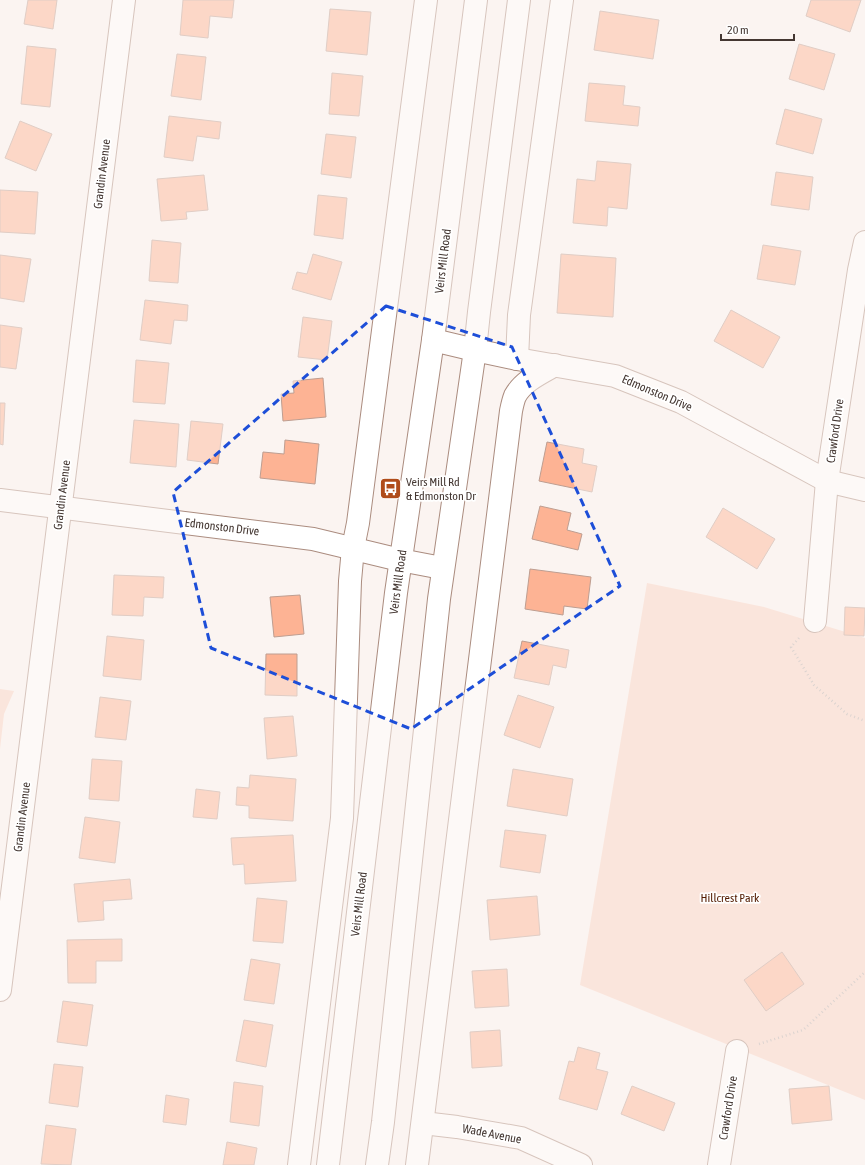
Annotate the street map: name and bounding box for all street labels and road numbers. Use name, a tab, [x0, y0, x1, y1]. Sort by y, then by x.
street label: Grandin Avenue	[91, 138, 113, 210]
street label: Veirs Mill Road	[432, 228, 454, 294]
street label: Edmonston Drive	[620, 372, 694, 414]
street label: Crawford Drive	[824, 398, 846, 464]
street label: Grandin Avenue	[51, 459, 73, 531]
street label: Edmonston Drive	[184, 515, 260, 539]
street label: Veirs Mill Road	[387, 549, 409, 615]
street label: Grandin Avenue	[11, 781, 33, 853]
street label: Veirs Mill Road	[348, 871, 370, 937]
street label: Crawford Drive	[716, 1075, 740, 1141]
street label: Wade Avenue	[461, 1121, 523, 1147]

